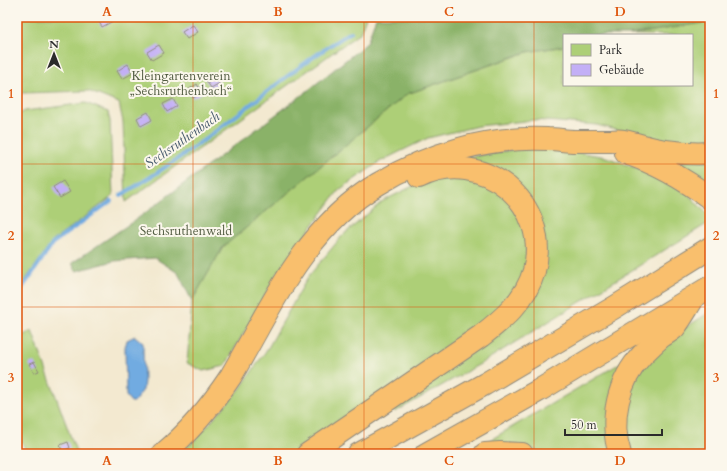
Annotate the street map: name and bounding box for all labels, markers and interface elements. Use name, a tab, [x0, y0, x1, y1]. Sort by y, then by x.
text: A	[102, 3, 112, 21]
text: B	[273, 3, 283, 21]
text: C	[444, 3, 454, 21]
text: D	[614, 3, 626, 21]
north arrow	[34, 34, 74, 74]
legend	[563, 34, 693, 86]
text: N	[49, 37, 59, 52]
text: Park	[599, 42, 623, 58]
text: Gebäude	[599, 62, 644, 78]
park label: Kleingartenverein „Sechsruthenbach“	[130, 67, 232, 100]
text: 1	[8, 85, 14, 103]
text: 1	[713, 85, 719, 103]
water label: Sechsruthenbach	[141, 107, 224, 173]
park label: Sechsruthenwald	[140, 222, 232, 240]
text: 2	[8, 227, 15, 245]
text: 2	[713, 227, 720, 245]
text: 3	[8, 369, 15, 387]
text: 3	[713, 369, 720, 387]
scale bar	[565, 411, 662, 437]
text: 50 m	[571, 417, 598, 433]
text: A	[102, 452, 112, 470]
text: B	[273, 452, 283, 470]
text: C	[444, 452, 454, 470]
text: D	[614, 452, 626, 470]

